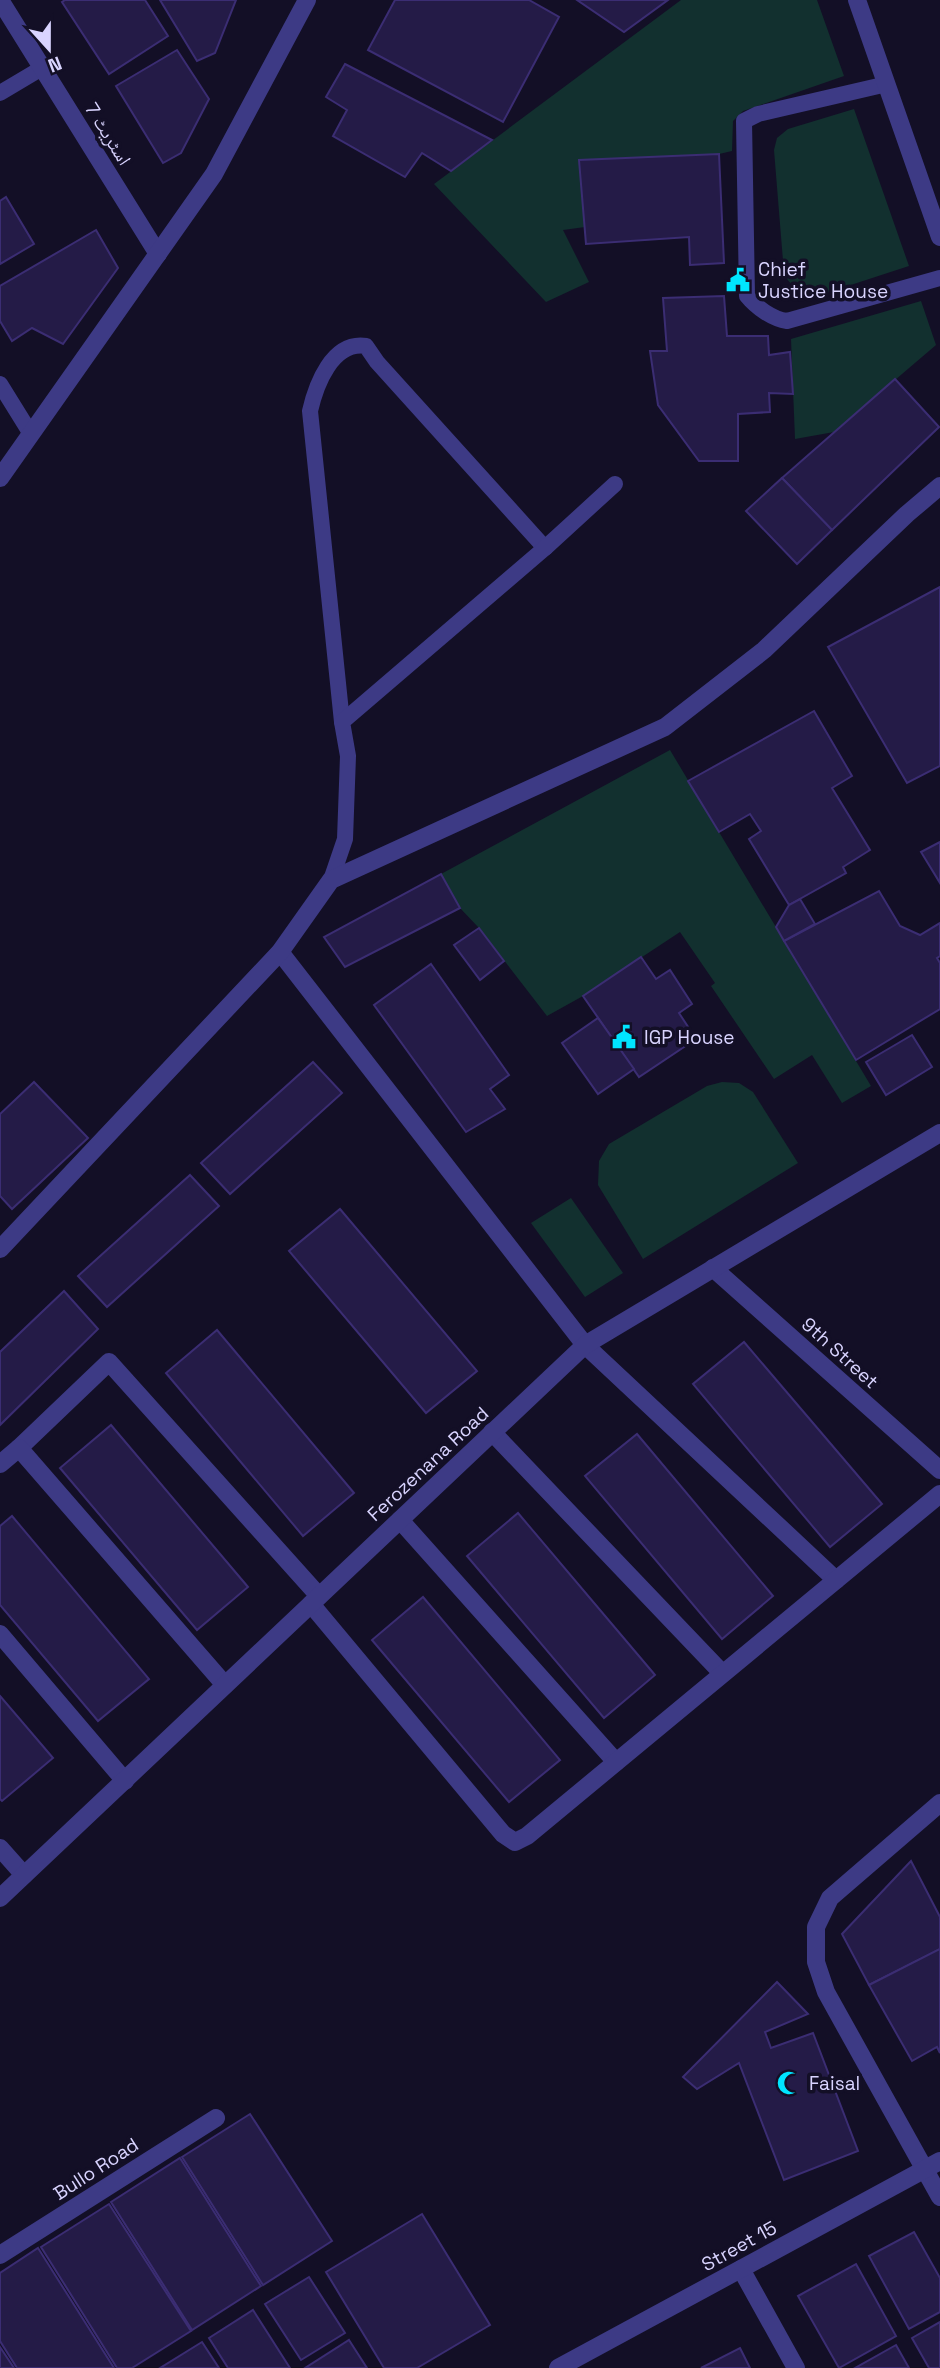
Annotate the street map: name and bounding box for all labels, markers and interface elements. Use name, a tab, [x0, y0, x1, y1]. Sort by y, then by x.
north arrow	[14, 14, 84, 84]
text: N	[44, 50, 65, 78]
street label: اسٹریٹ 7	[79, 98, 137, 170]
place label: Chief Justice House	[758, 257, 888, 304]
public building icon: Chief Justice House	[724, 266, 752, 294]
public building icon: IGP House	[610, 1023, 638, 1051]
place label: IGP House	[644, 1025, 735, 1050]
street label: 9th Street	[796, 1312, 884, 1394]
street label: Ferozenana Road	[362, 1401, 494, 1527]
mosque icon: Faisal	[775, 2069, 803, 2097]
place label: Faisal	[809, 2071, 860, 2096]
street label: Bullo Road	[49, 2132, 143, 2206]
street label: Street 15	[697, 2215, 781, 2277]

